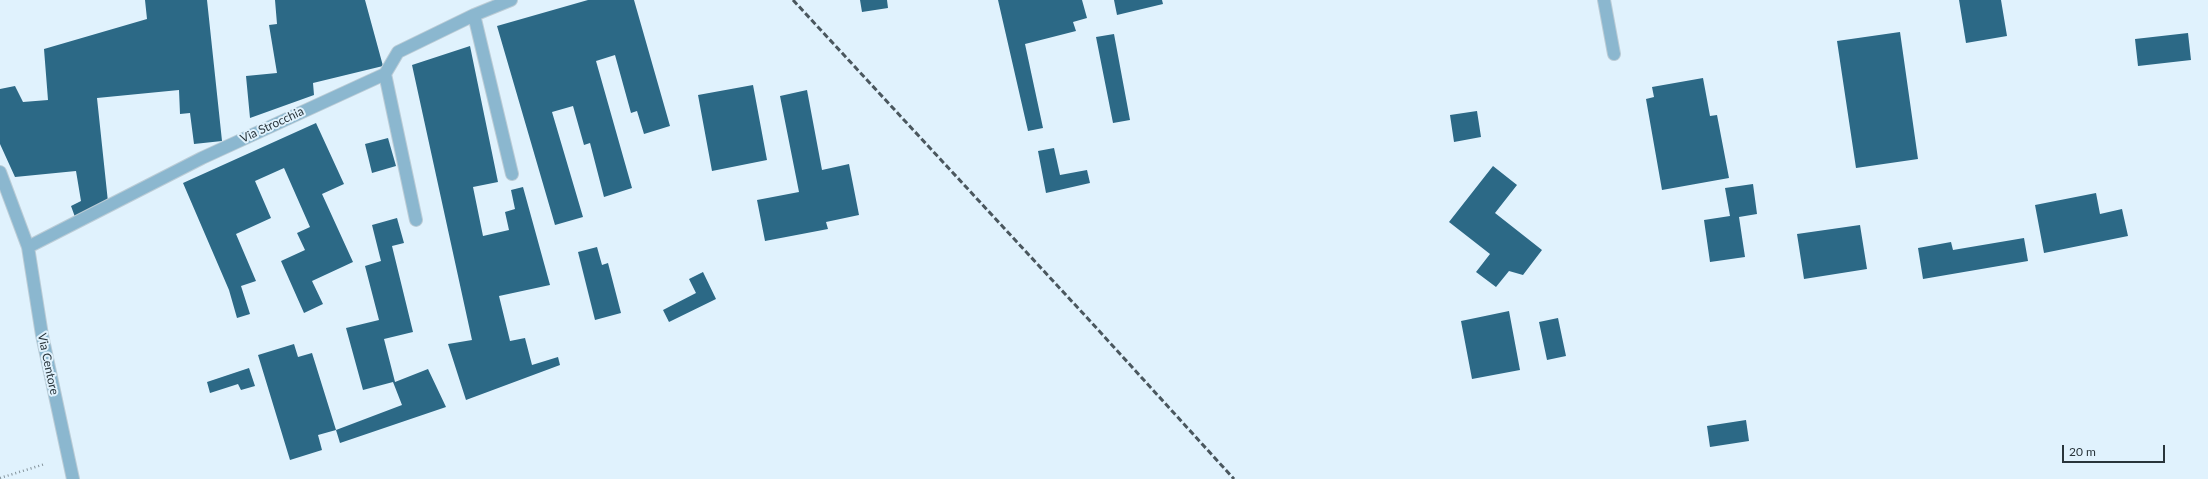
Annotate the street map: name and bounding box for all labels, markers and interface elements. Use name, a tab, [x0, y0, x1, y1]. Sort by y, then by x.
street label: Via Strocchia	[238, 104, 306, 146]
street label: Via Centore	[34, 332, 62, 396]
scale bar	[2064, 437, 2167, 463]
text: 20 m	[2069, 444, 2096, 459]

